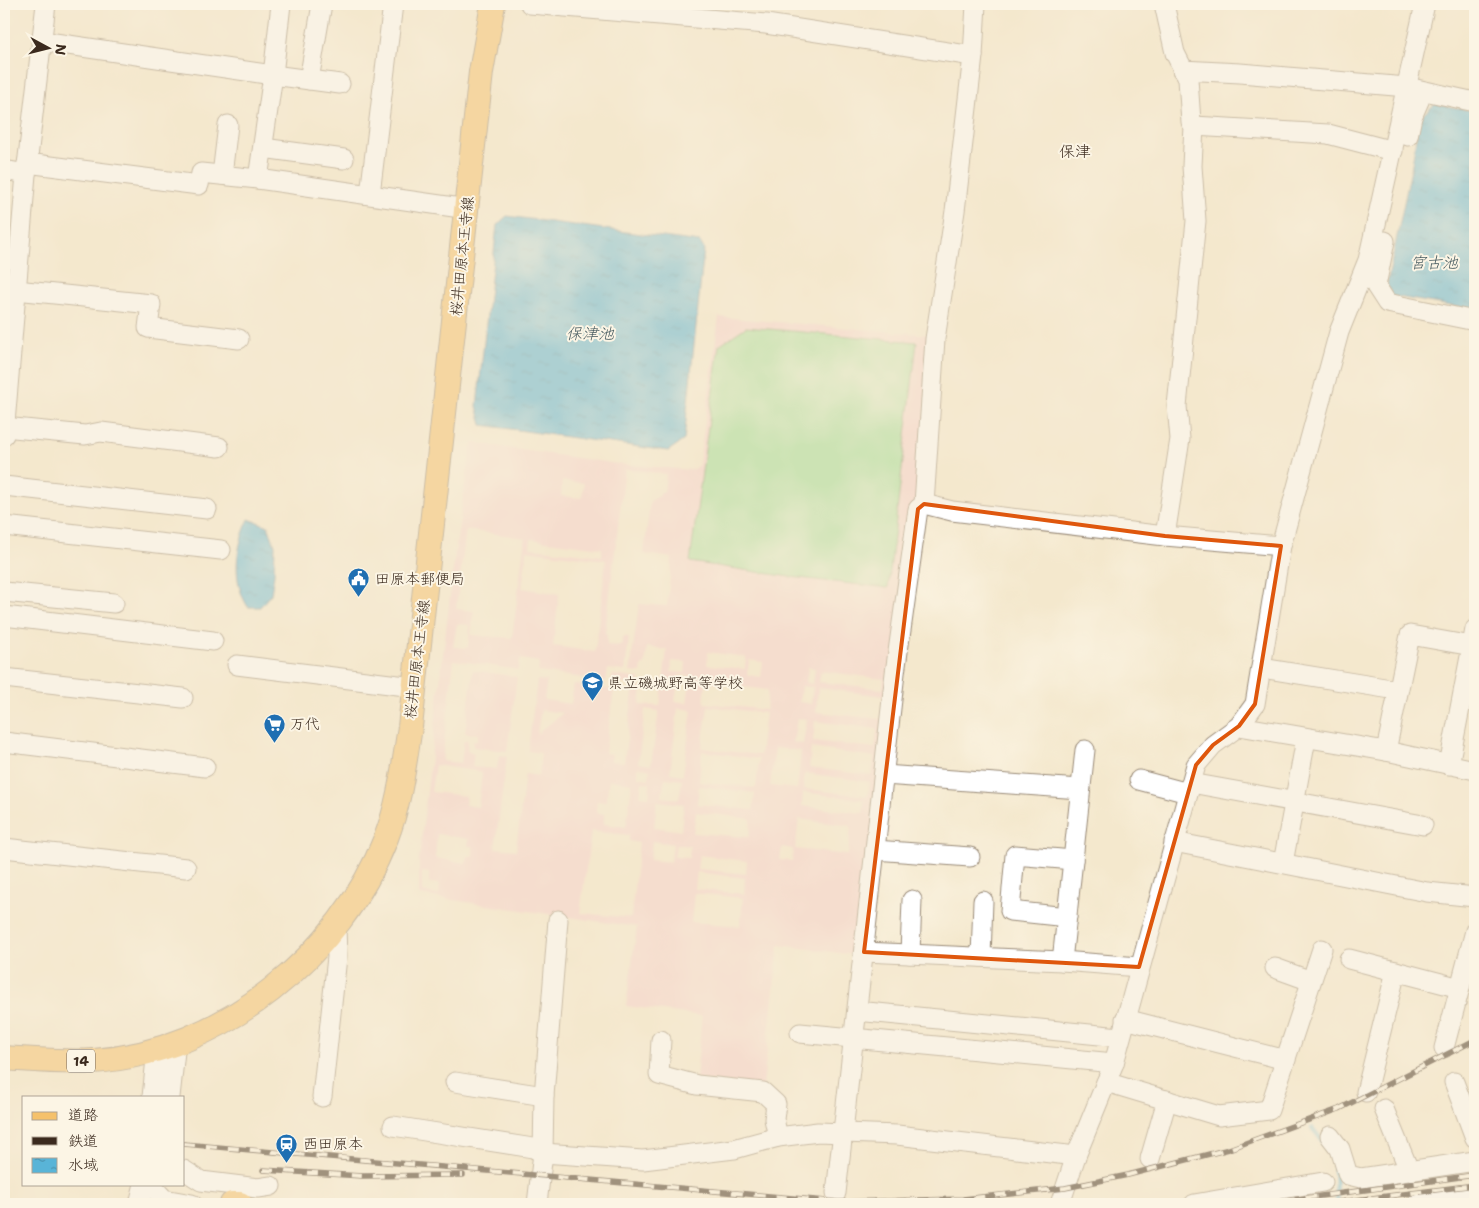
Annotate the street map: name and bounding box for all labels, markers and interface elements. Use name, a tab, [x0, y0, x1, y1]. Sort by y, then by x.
north arrow	[22, 22, 72, 72]
text: N	[51, 43, 71, 56]
district label: 保津	[1059, 141, 1091, 162]
street label: 桜井田原本王寺線	[446, 195, 478, 317]
water label: 宮古池	[1410, 252, 1459, 273]
water label: 保津池	[566, 323, 615, 344]
public building icon: 田原本郵便局	[347, 567, 371, 598]
place label: 田原本郵便局	[375, 569, 465, 589]
street label: 桜井田原本王寺線	[400, 598, 434, 720]
school or university icon: 県立磯城野高等学校	[580, 671, 604, 702]
place label: 県立磯城野高等学校	[608, 673, 743, 693]
supermarket icon: 万代	[262, 712, 286, 743]
place label: 万代	[290, 714, 320, 734]
road number: 14	[67, 1050, 95, 1072]
legend	[22, 1096, 185, 1186]
text: 道路	[68, 1105, 98, 1125]
text: 鉄道	[68, 1131, 98, 1151]
station icon: 西田原本	[275, 1132, 299, 1163]
place label: 西田原本	[303, 1134, 363, 1154]
text: 水域	[68, 1155, 98, 1175]

